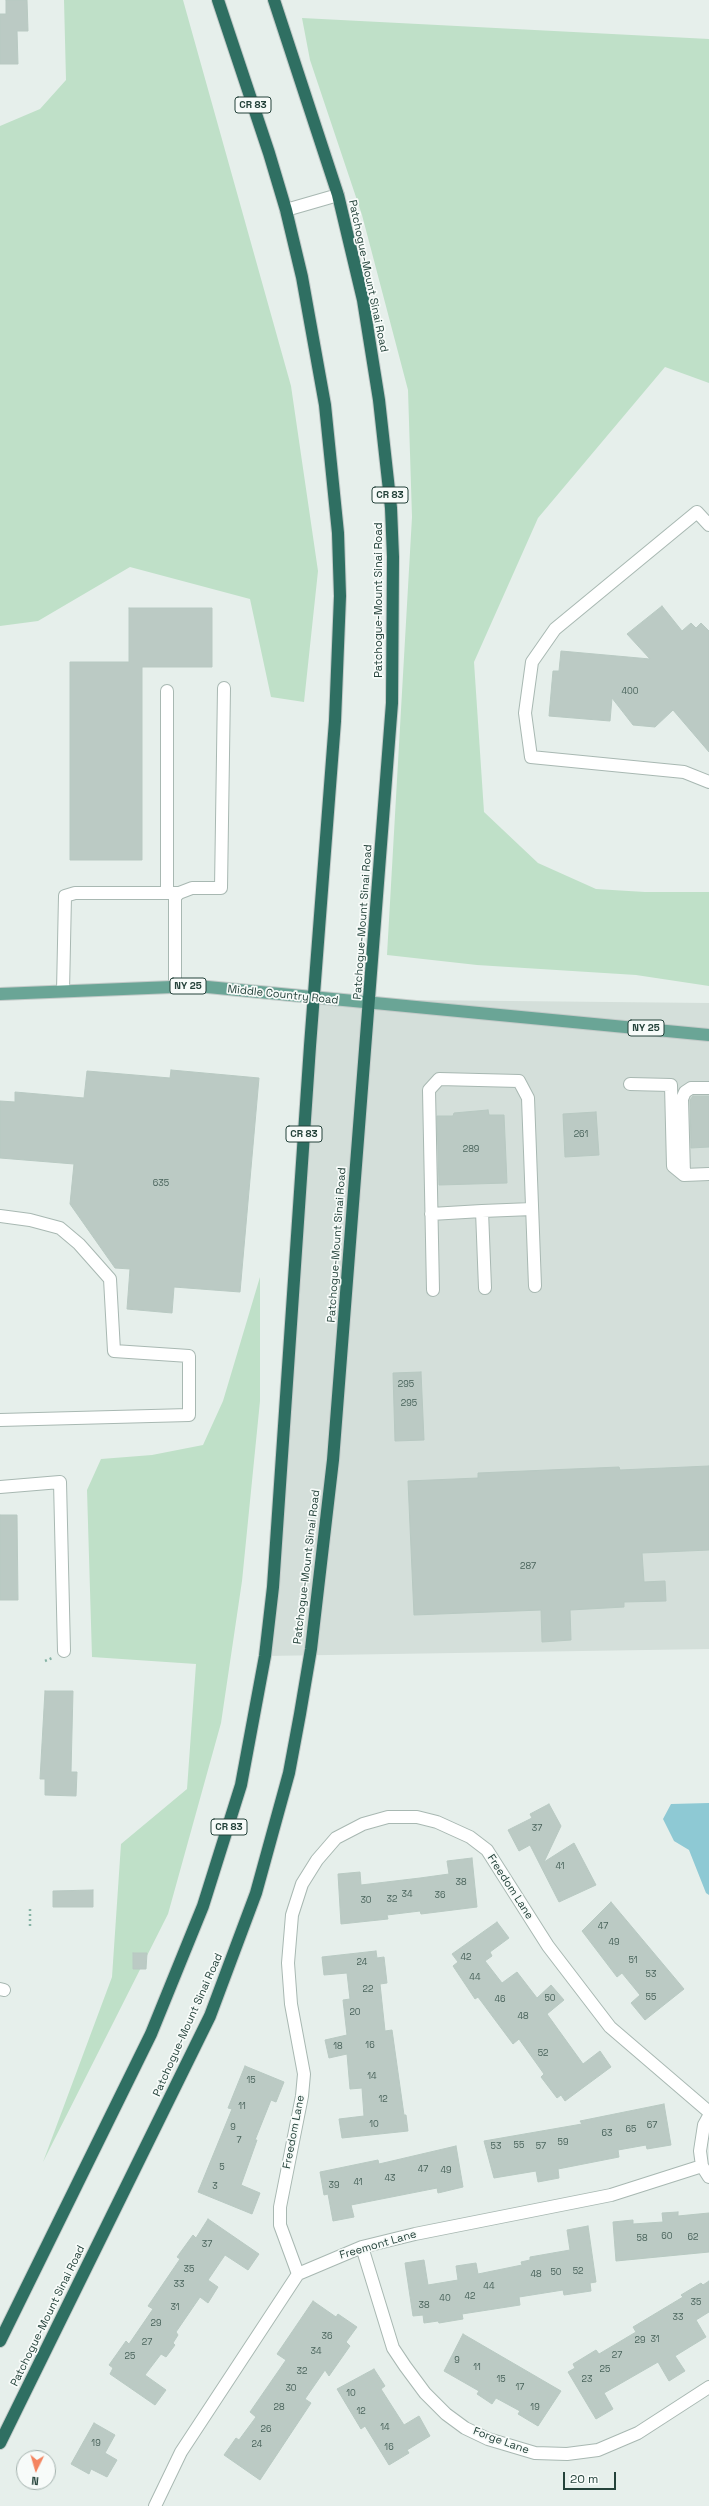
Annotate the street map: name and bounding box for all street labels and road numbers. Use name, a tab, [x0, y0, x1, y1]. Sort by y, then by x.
road number: CR 83	[235, 97, 271, 113]
street label: Patchogue-Mount Sinai Road	[345, 199, 391, 353]
road number: CR 83	[372, 487, 408, 503]
street label: Patchogue-Mount Sinai Road	[372, 522, 386, 678]
street label: Patchogue-Mount Sinai Road	[351, 844, 375, 1000]
road number: NY 25	[170, 978, 206, 994]
street label: Middle Country Road	[227, 983, 339, 1007]
road number: NY 25	[628, 1020, 664, 1036]
road number: CR 83	[286, 1126, 322, 1142]
street label: Patchogue-Mount Sinai Road	[325, 1167, 349, 1323]
street label: Patchogue-Mount Sinai Road	[291, 1489, 323, 1645]
road number: CR 83	[211, 1819, 247, 1835]
street label: Freedom Lane	[484, 1852, 536, 1922]
street label: Patchogue-Mount Sinai Road	[150, 1951, 226, 2099]
street label: Freedom Lane	[280, 2094, 308, 2170]
street label: Freemont Lane	[338, 2228, 418, 2262]
street label: Patchogue-Mount Sinai Road	[8, 2243, 88, 2389]
street label: Forge Lane	[471, 2425, 531, 2457]

